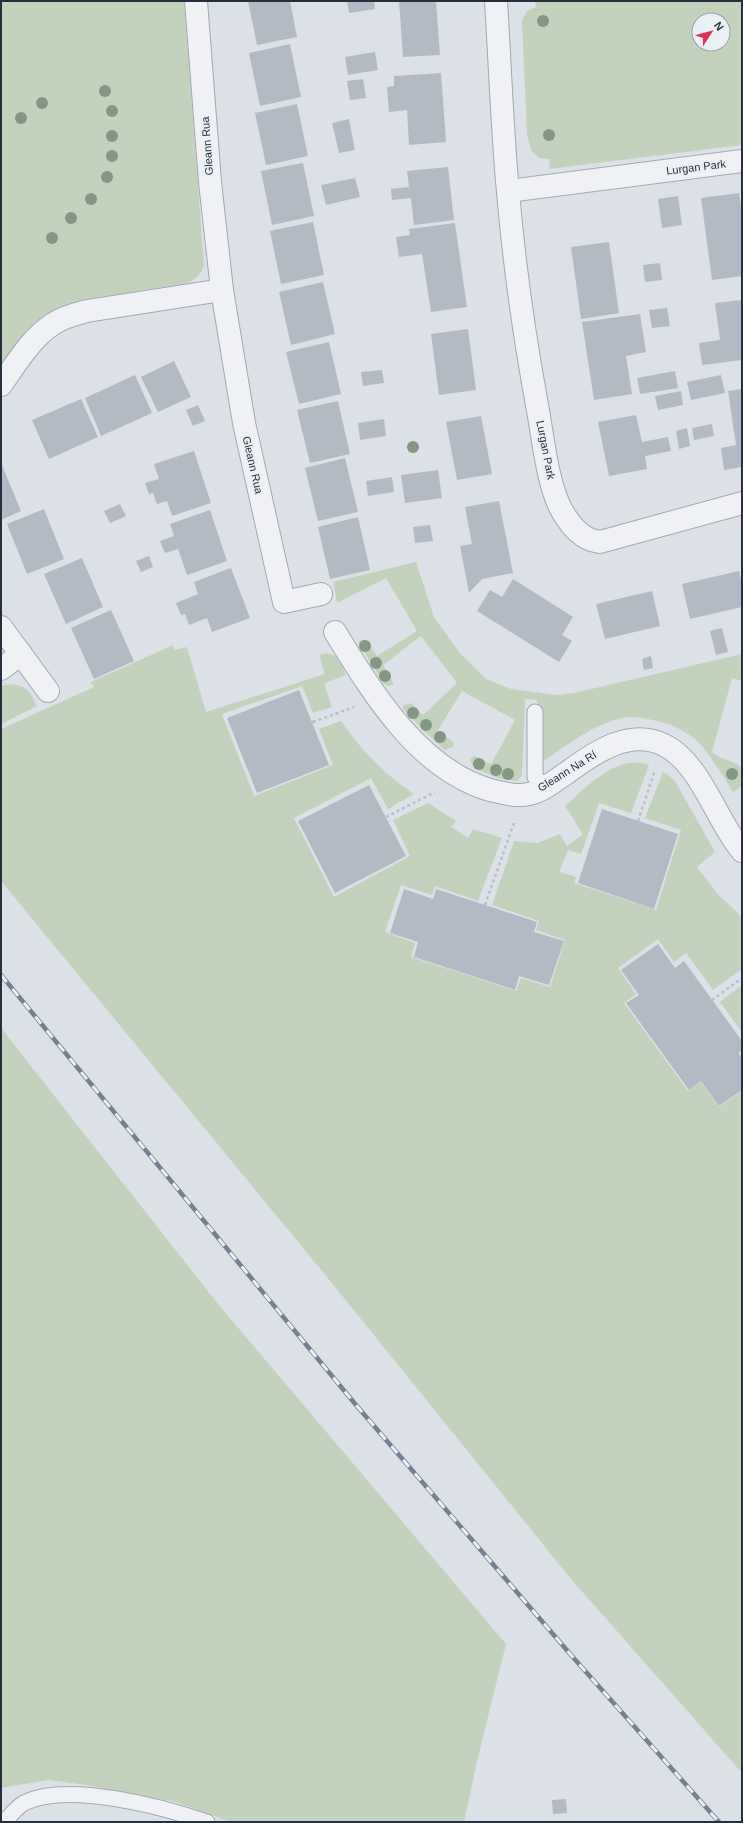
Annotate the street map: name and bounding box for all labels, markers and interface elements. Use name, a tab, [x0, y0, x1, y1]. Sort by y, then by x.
north arrow	[691, 12, 731, 52]
text: N	[712, 19, 726, 33]
street label: Gleann Rua	[199, 115, 215, 176]
street label: Lurgan Park	[666, 157, 727, 177]
street label: Lurgan Park	[534, 419, 558, 481]
street label: Gleann Rua	[241, 435, 266, 496]
street label: Gleann Na Rí	[536, 748, 598, 794]

